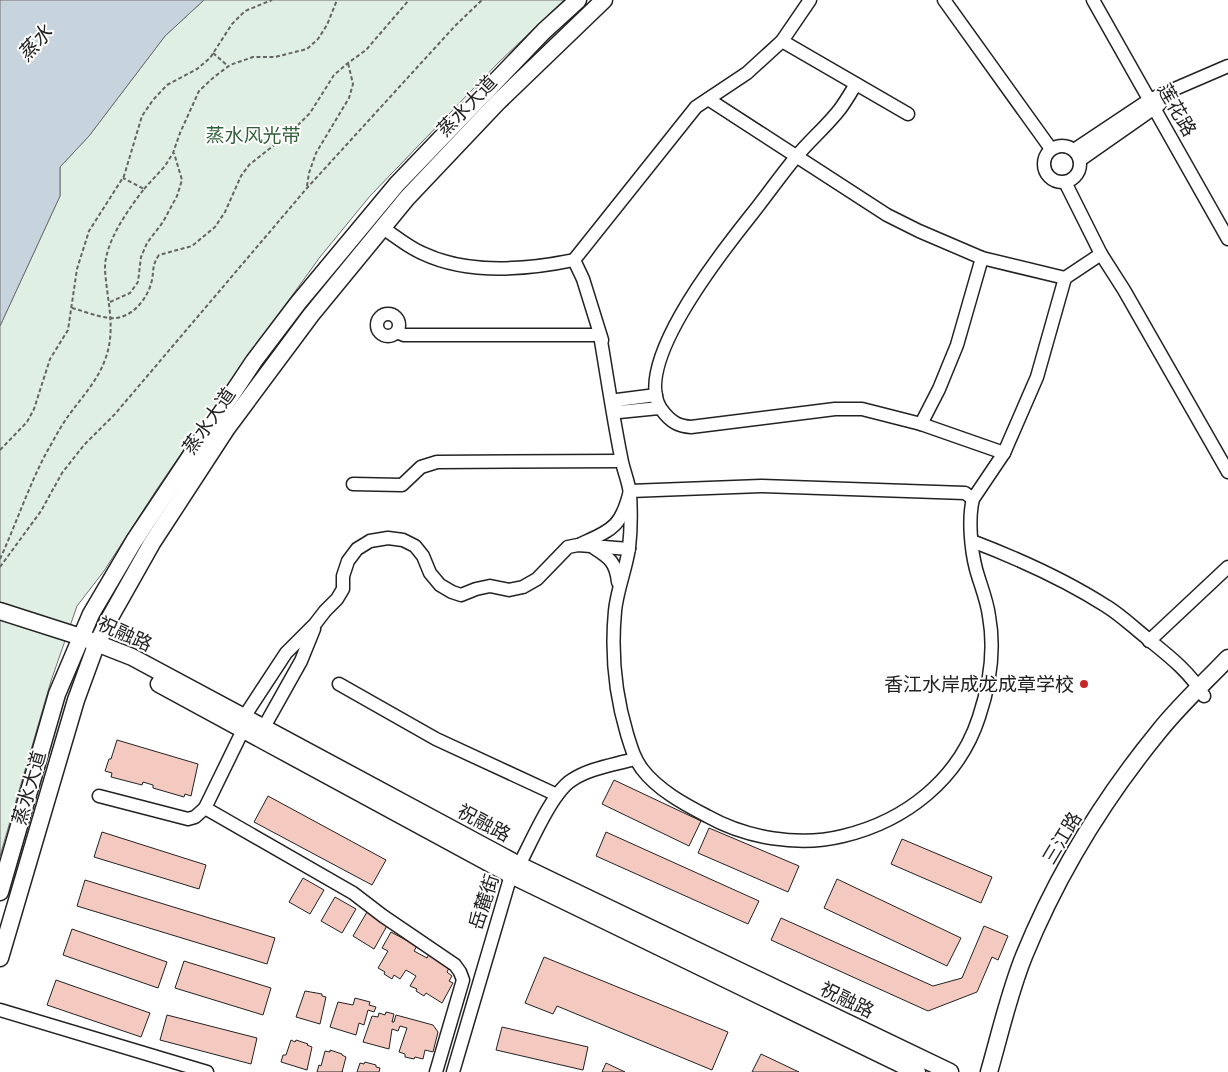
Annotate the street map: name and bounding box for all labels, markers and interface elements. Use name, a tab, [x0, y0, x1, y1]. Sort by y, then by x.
water label: 蒸水	[13, 19, 58, 66]
street label: 蒸水大道	[432, 71, 502, 141]
street label: 莲花路	[1153, 80, 1201, 140]
park label: 蒸水风光带	[205, 124, 301, 147]
street label: 蒸水大道	[178, 383, 240, 459]
street label: 祝融路	[94, 612, 156, 656]
place label: 香江水岸成龙成章学校	[884, 673, 1074, 696]
marker: 香江水岸成龙成章学校	[1078, 678, 1090, 690]
street label: 蒸水大道	[7, 748, 51, 828]
street label: 祝融路	[453, 799, 515, 847]
street label: 三江路	[1037, 808, 1087, 868]
street label: 岳麓街	[464, 871, 504, 933]
street label: 祝融路	[816, 977, 878, 1023]

